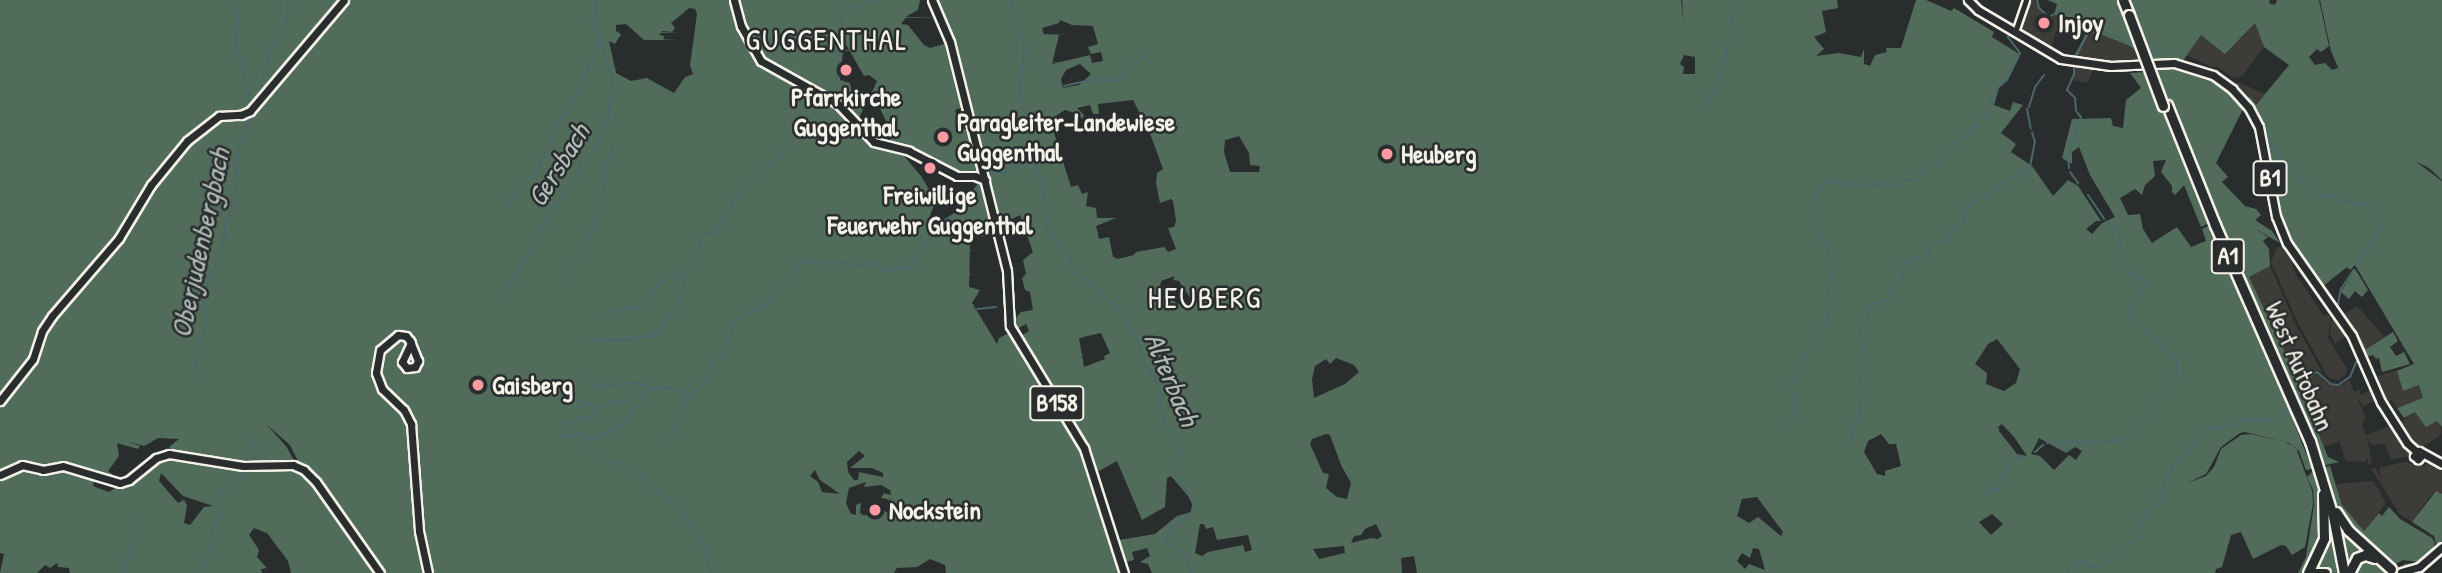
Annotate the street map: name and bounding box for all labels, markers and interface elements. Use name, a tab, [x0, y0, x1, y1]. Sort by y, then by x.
place label: Injoy	[2058, 7, 2103, 39]
marker: Injoy	[2036, 15, 2052, 31]
district label: GUGGENTHAL	[747, 21, 907, 57]
marker: Pfarrkirche Guggenthal	[838, 62, 854, 78]
place label: Pfarrkirche Guggenthal	[791, 81, 901, 142]
place label: Paragleiter-Landewiese Guggenthal	[957, 106, 1175, 168]
water label: Gersbach	[520, 117, 596, 213]
marker: Paragleiter-Landewiese Guggenthal	[935, 129, 951, 145]
place label: Heuberg	[1401, 138, 1477, 170]
water label: Oberjudenbergbach	[164, 145, 236, 341]
marker: Heuberg	[1379, 146, 1395, 162]
road number: B1	[2252, 158, 2288, 198]
marker: Freiwillige Feuerwehr Guggenthal	[922, 160, 938, 176]
place label: Freiwillige Feuerwehr Guggenthal	[827, 179, 1033, 241]
road number: A1	[2210, 235, 2246, 276]
district label: HEUBERG	[1149, 279, 1261, 315]
street label: West Autobahn	[2259, 297, 2341, 435]
water label: Alterbach	[1137, 327, 1207, 431]
place label: Gaisberg	[492, 369, 573, 401]
marker: Gaisberg	[470, 377, 486, 393]
road number: B158	[1029, 382, 1085, 424]
place label: Nockstein	[889, 494, 981, 526]
marker: Nockstein	[867, 502, 883, 518]

